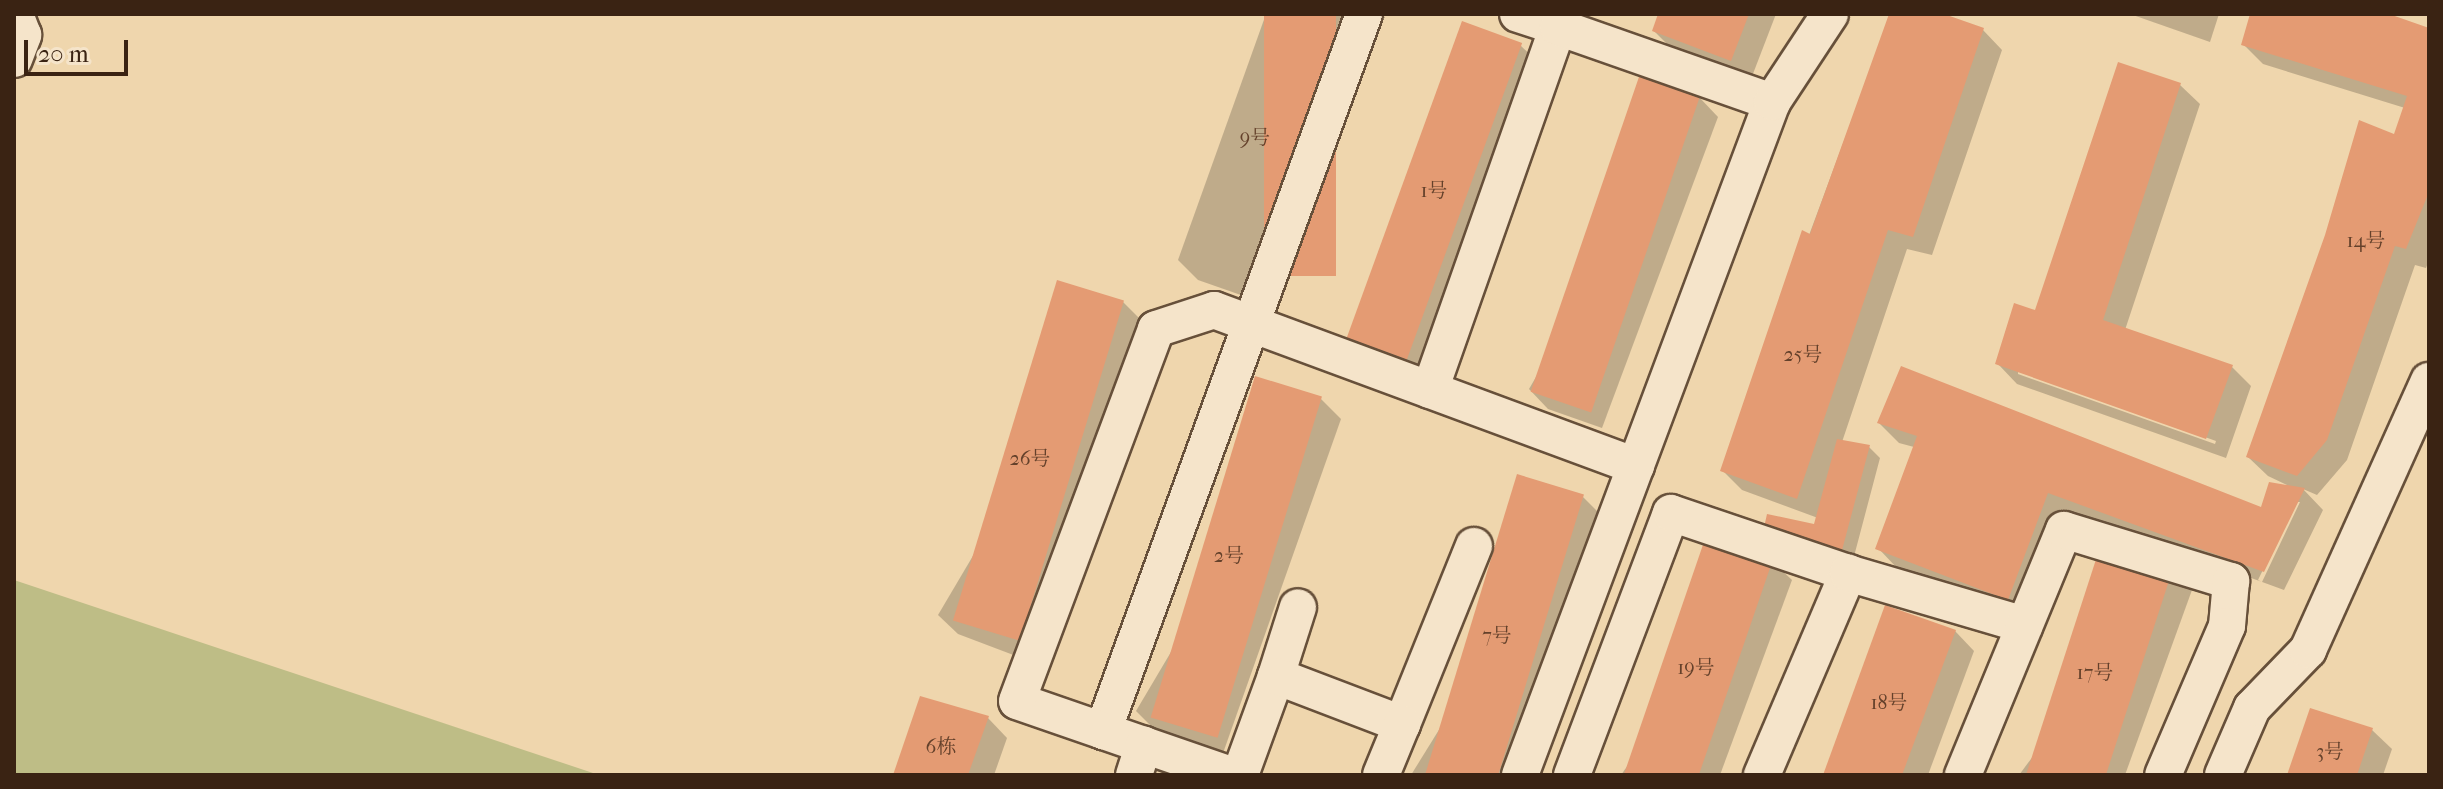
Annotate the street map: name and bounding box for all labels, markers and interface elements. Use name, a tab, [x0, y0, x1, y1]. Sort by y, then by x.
scale bar	[28, 24, 132, 74]
text: 20 m	[38, 40, 89, 68]
house number: 9号	[1240, 125, 1270, 149]
house number: 1号	[1420, 178, 1448, 202]
house number: 14号	[2347, 228, 2385, 252]
house number: 25号	[1784, 342, 1822, 366]
house number: 26号	[1009, 446, 1051, 470]
house number: 2号	[1214, 543, 1244, 567]
house number: 7号	[1482, 623, 1512, 647]
house number: 19号	[1677, 655, 1715, 679]
house number: 17号	[2077, 660, 2113, 684]
house number: 18号	[1870, 690, 1908, 714]
house number: 6栋	[926, 734, 956, 758]
house number: 3号	[2316, 739, 2344, 763]

